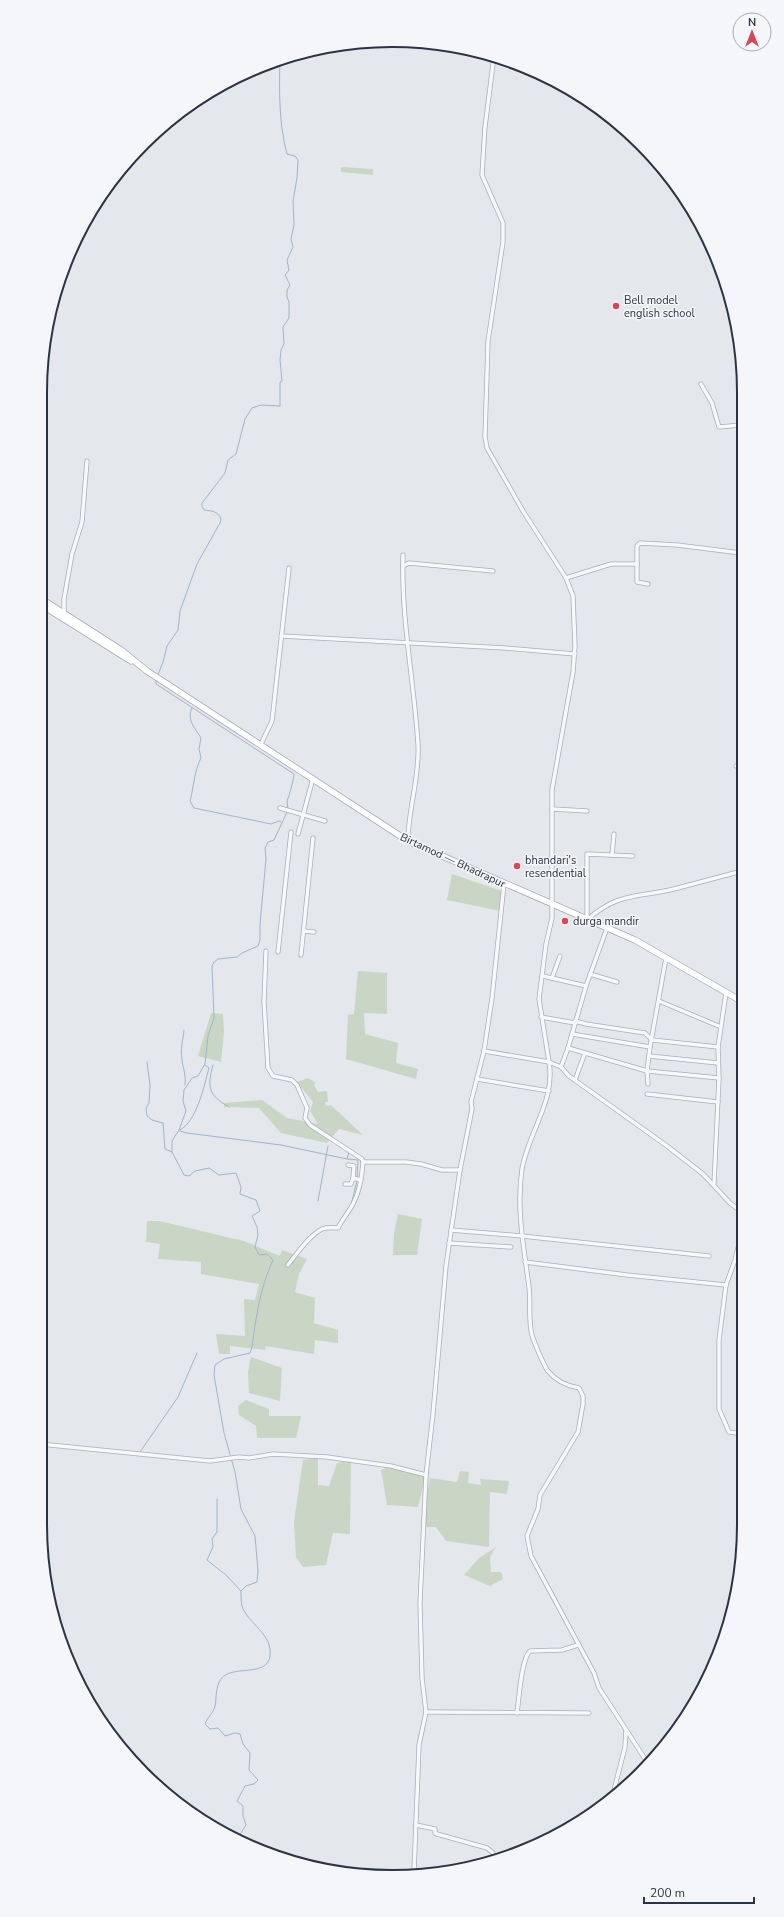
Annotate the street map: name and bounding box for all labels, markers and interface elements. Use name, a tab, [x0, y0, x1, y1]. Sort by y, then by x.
north arrow	[732, 12, 772, 52]
text: N	[748, 15, 756, 30]
place label: Bell model english school	[624, 293, 696, 321]
marker: Bell model english school	[611, 301, 621, 311]
street label: Birtamod — Bhadrapur	[398, 829, 508, 892]
place label: bhandari's resendential	[525, 853, 587, 881]
marker: bhandari's resendential	[512, 861, 522, 871]
place label: durga mandir	[573, 914, 639, 929]
marker: durga mandir	[560, 916, 570, 926]
scale bar	[644, 1879, 754, 1905]
text: 200 m	[650, 1885, 685, 1901]

